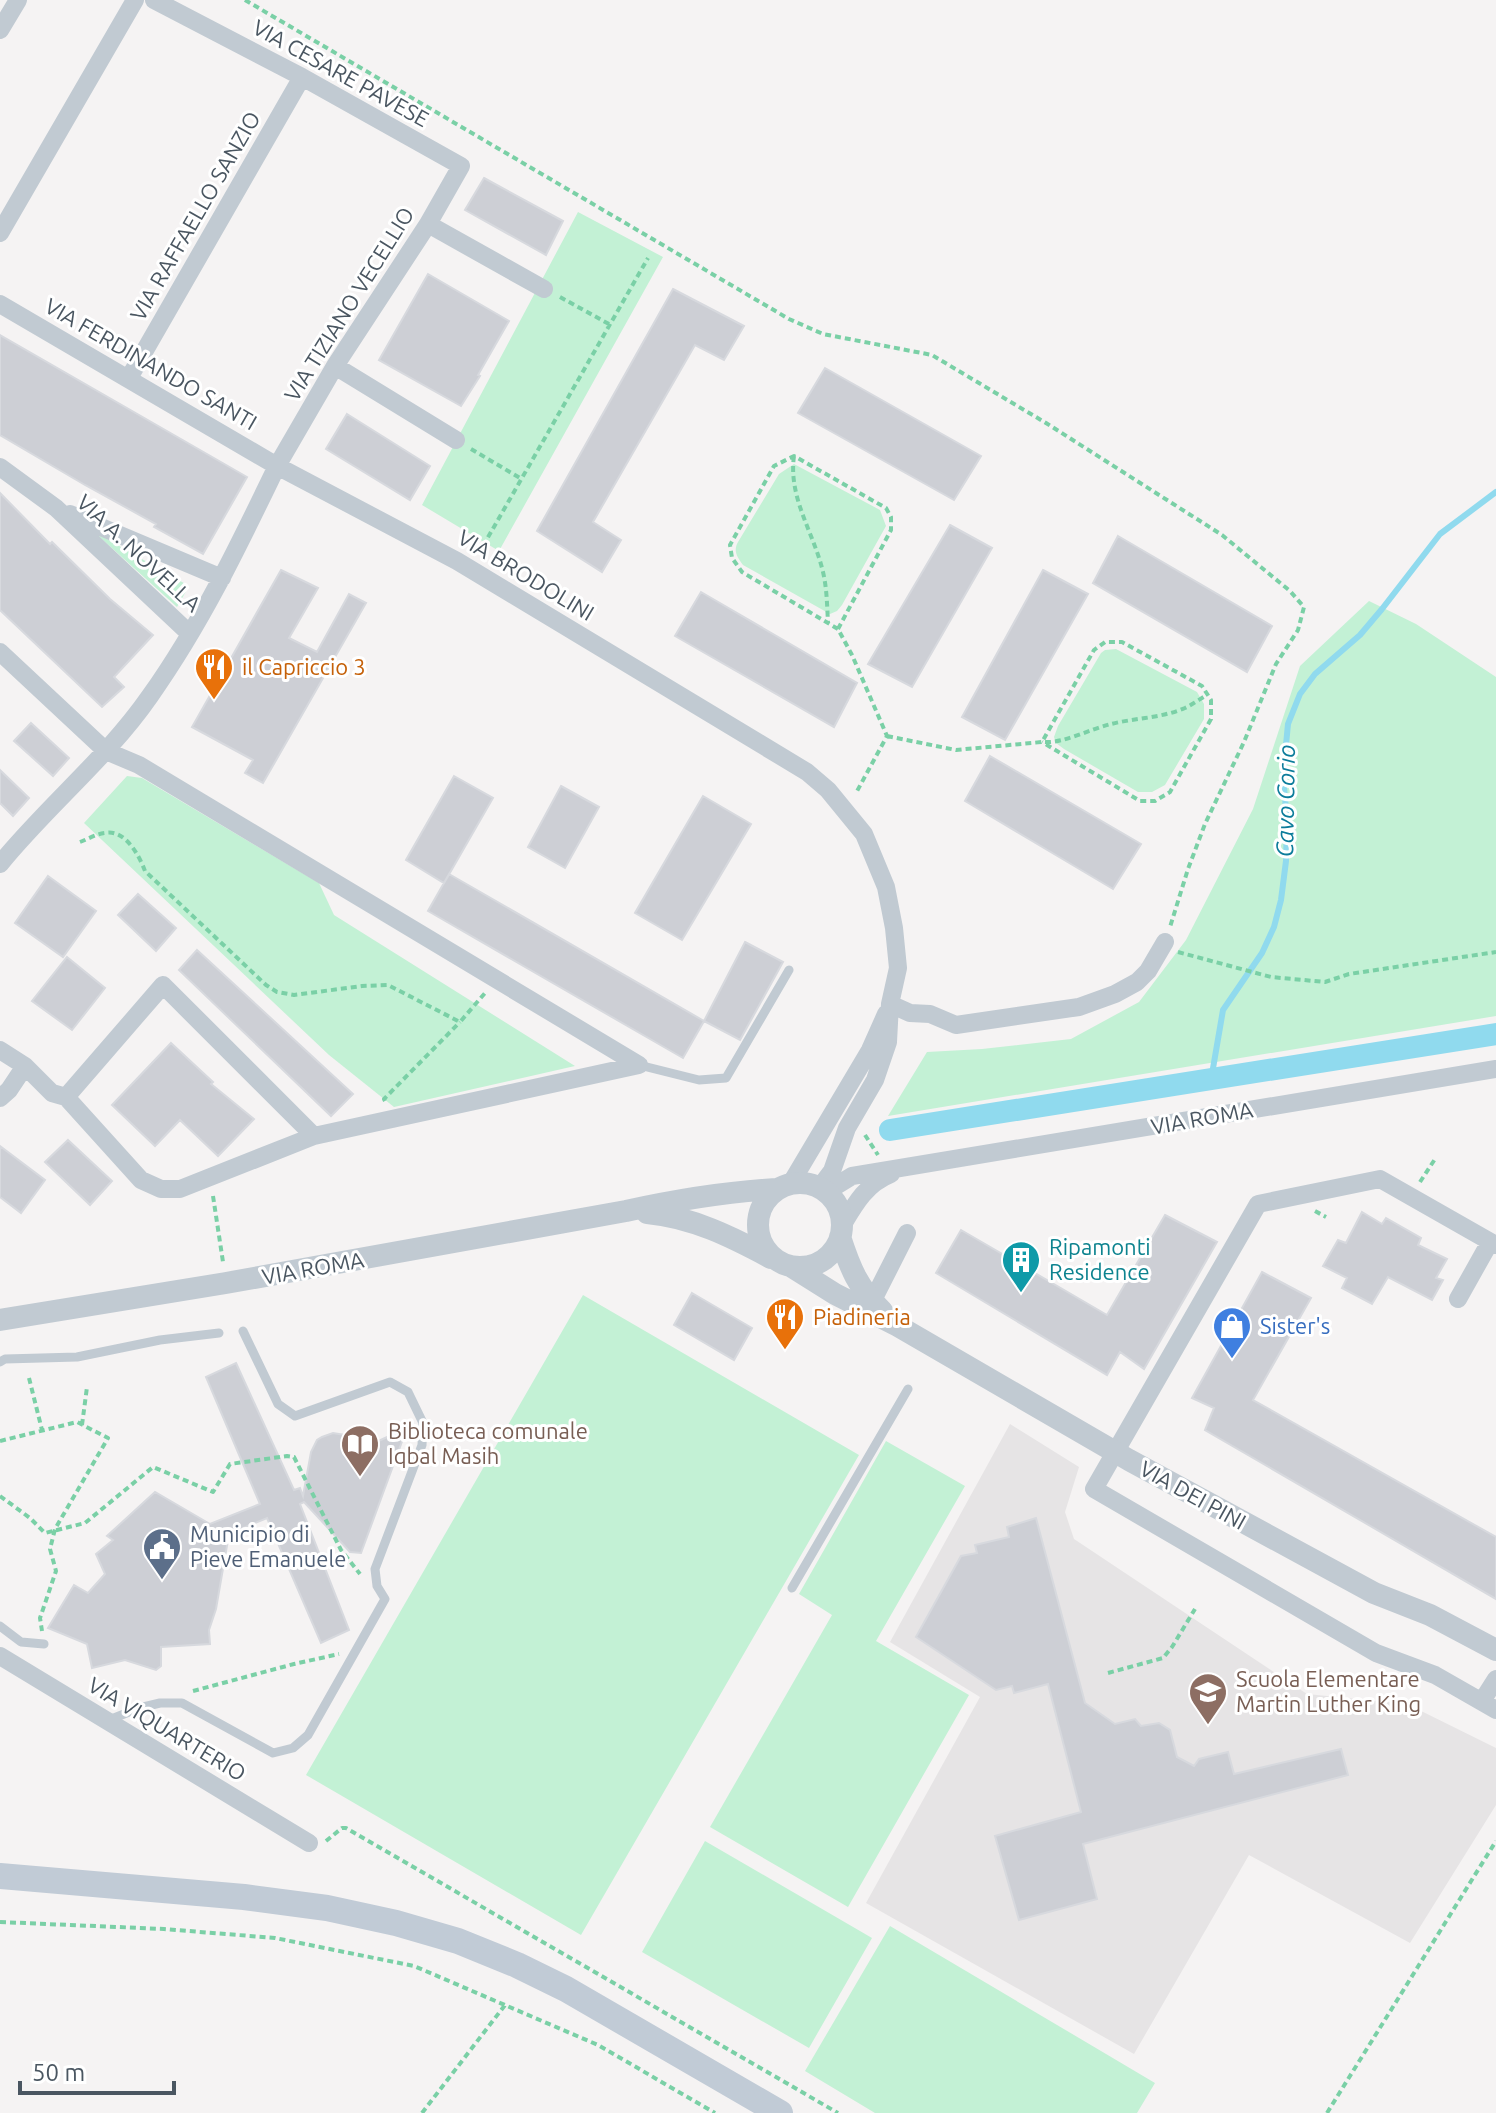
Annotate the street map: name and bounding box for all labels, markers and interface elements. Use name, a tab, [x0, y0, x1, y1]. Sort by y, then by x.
street label: VIA CESARE PAVESE	[249, 14, 434, 131]
street label: VIA RAFFAELLO SANZIO	[124, 107, 265, 325]
street label: VIA TIZIANO VECELLIO	[279, 202, 419, 405]
street label: VIA FERDINANDO SANTI	[41, 293, 262, 435]
street label: VIA A. NOVELLA	[72, 489, 207, 617]
street label: VIA BRODOLINI	[454, 524, 599, 625]
restaurant icon: il Capriccio 3	[193, 646, 235, 701]
place label: il Capriccio 3	[242, 654, 366, 679]
water label: Cavo Corio	[1271, 744, 1300, 858]
street label: VIA ROMA	[1149, 1096, 1256, 1139]
place label: Ripamonti Residence	[1049, 1234, 1151, 1284]
building icon: Ripamonti Residence	[1000, 1239, 1042, 1294]
street label: VIA ROMA	[260, 1246, 367, 1289]
restaurant icon: Piadineria	[764, 1296, 806, 1351]
place label: Piadineria	[813, 1304, 911, 1329]
shop icon: Sister's	[1211, 1305, 1253, 1360]
place label: Sister's	[1260, 1313, 1330, 1338]
place label: Biblioteca comunale Iqbal Masih	[388, 1418, 588, 1468]
library icon: Biblioteca comunale Iqbal Masih	[339, 1423, 381, 1478]
street label: VIA DEI PINI	[1136, 1455, 1251, 1534]
place label: Municipio di Pieve Emanuele	[190, 1521, 346, 1571]
public building icon: Municipio di Pieve Emanuele	[141, 1526, 183, 1581]
place label: Scuola Elementare Martin Luther King	[1236, 1666, 1421, 1716]
school or university icon: Scuola Elementare Martin Luther King	[1187, 1671, 1229, 1726]
street label: VIA VIQUARTERIO	[84, 1672, 251, 1786]
scale bar	[20, 2045, 174, 2095]
text: 50 m	[32, 2059, 85, 2086]

